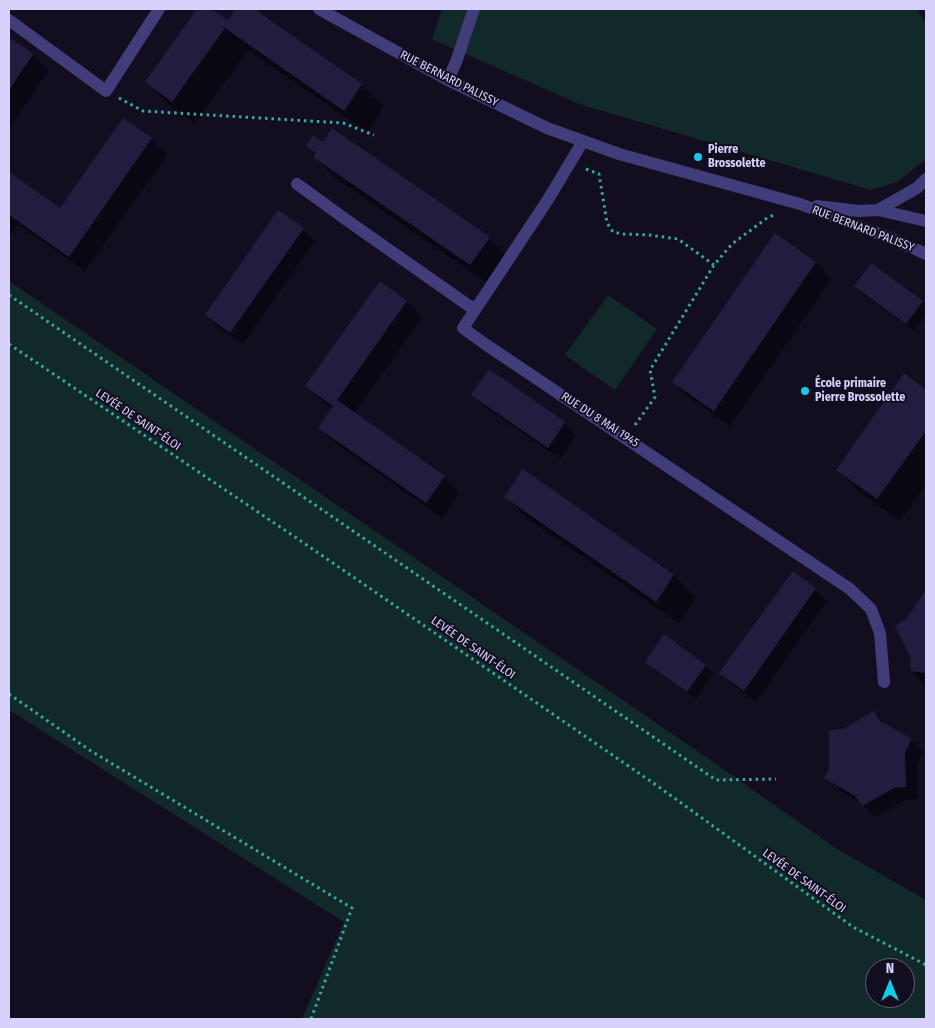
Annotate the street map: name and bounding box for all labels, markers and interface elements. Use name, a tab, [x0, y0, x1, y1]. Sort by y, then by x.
street label: RUE BERNARD PALISSY	[397, 48, 501, 110]
place label: Pierre Brossolette	[708, 143, 766, 171]
marker: Pierre Brossolette	[692, 151, 704, 163]
street label: RUE BERNARD PALISSY	[810, 203, 916, 255]
place label: École primaire Pierre Brossolette	[815, 377, 905, 405]
marker: École primaire Pierre Brossolette	[799, 385, 811, 397]
street label: LEVÉE DE SAINT-ÉLOI	[93, 386, 183, 454]
street label: RUE DU 8 MAI 1945	[558, 389, 642, 451]
street label: LEVÉE DE SAINT-ÉLOI	[428, 614, 518, 682]
street label: LEVÉE DE SAINT-ÉLOI	[759, 846, 849, 916]
north arrow	[865, 958, 915, 1008]
text: N	[886, 960, 894, 977]

